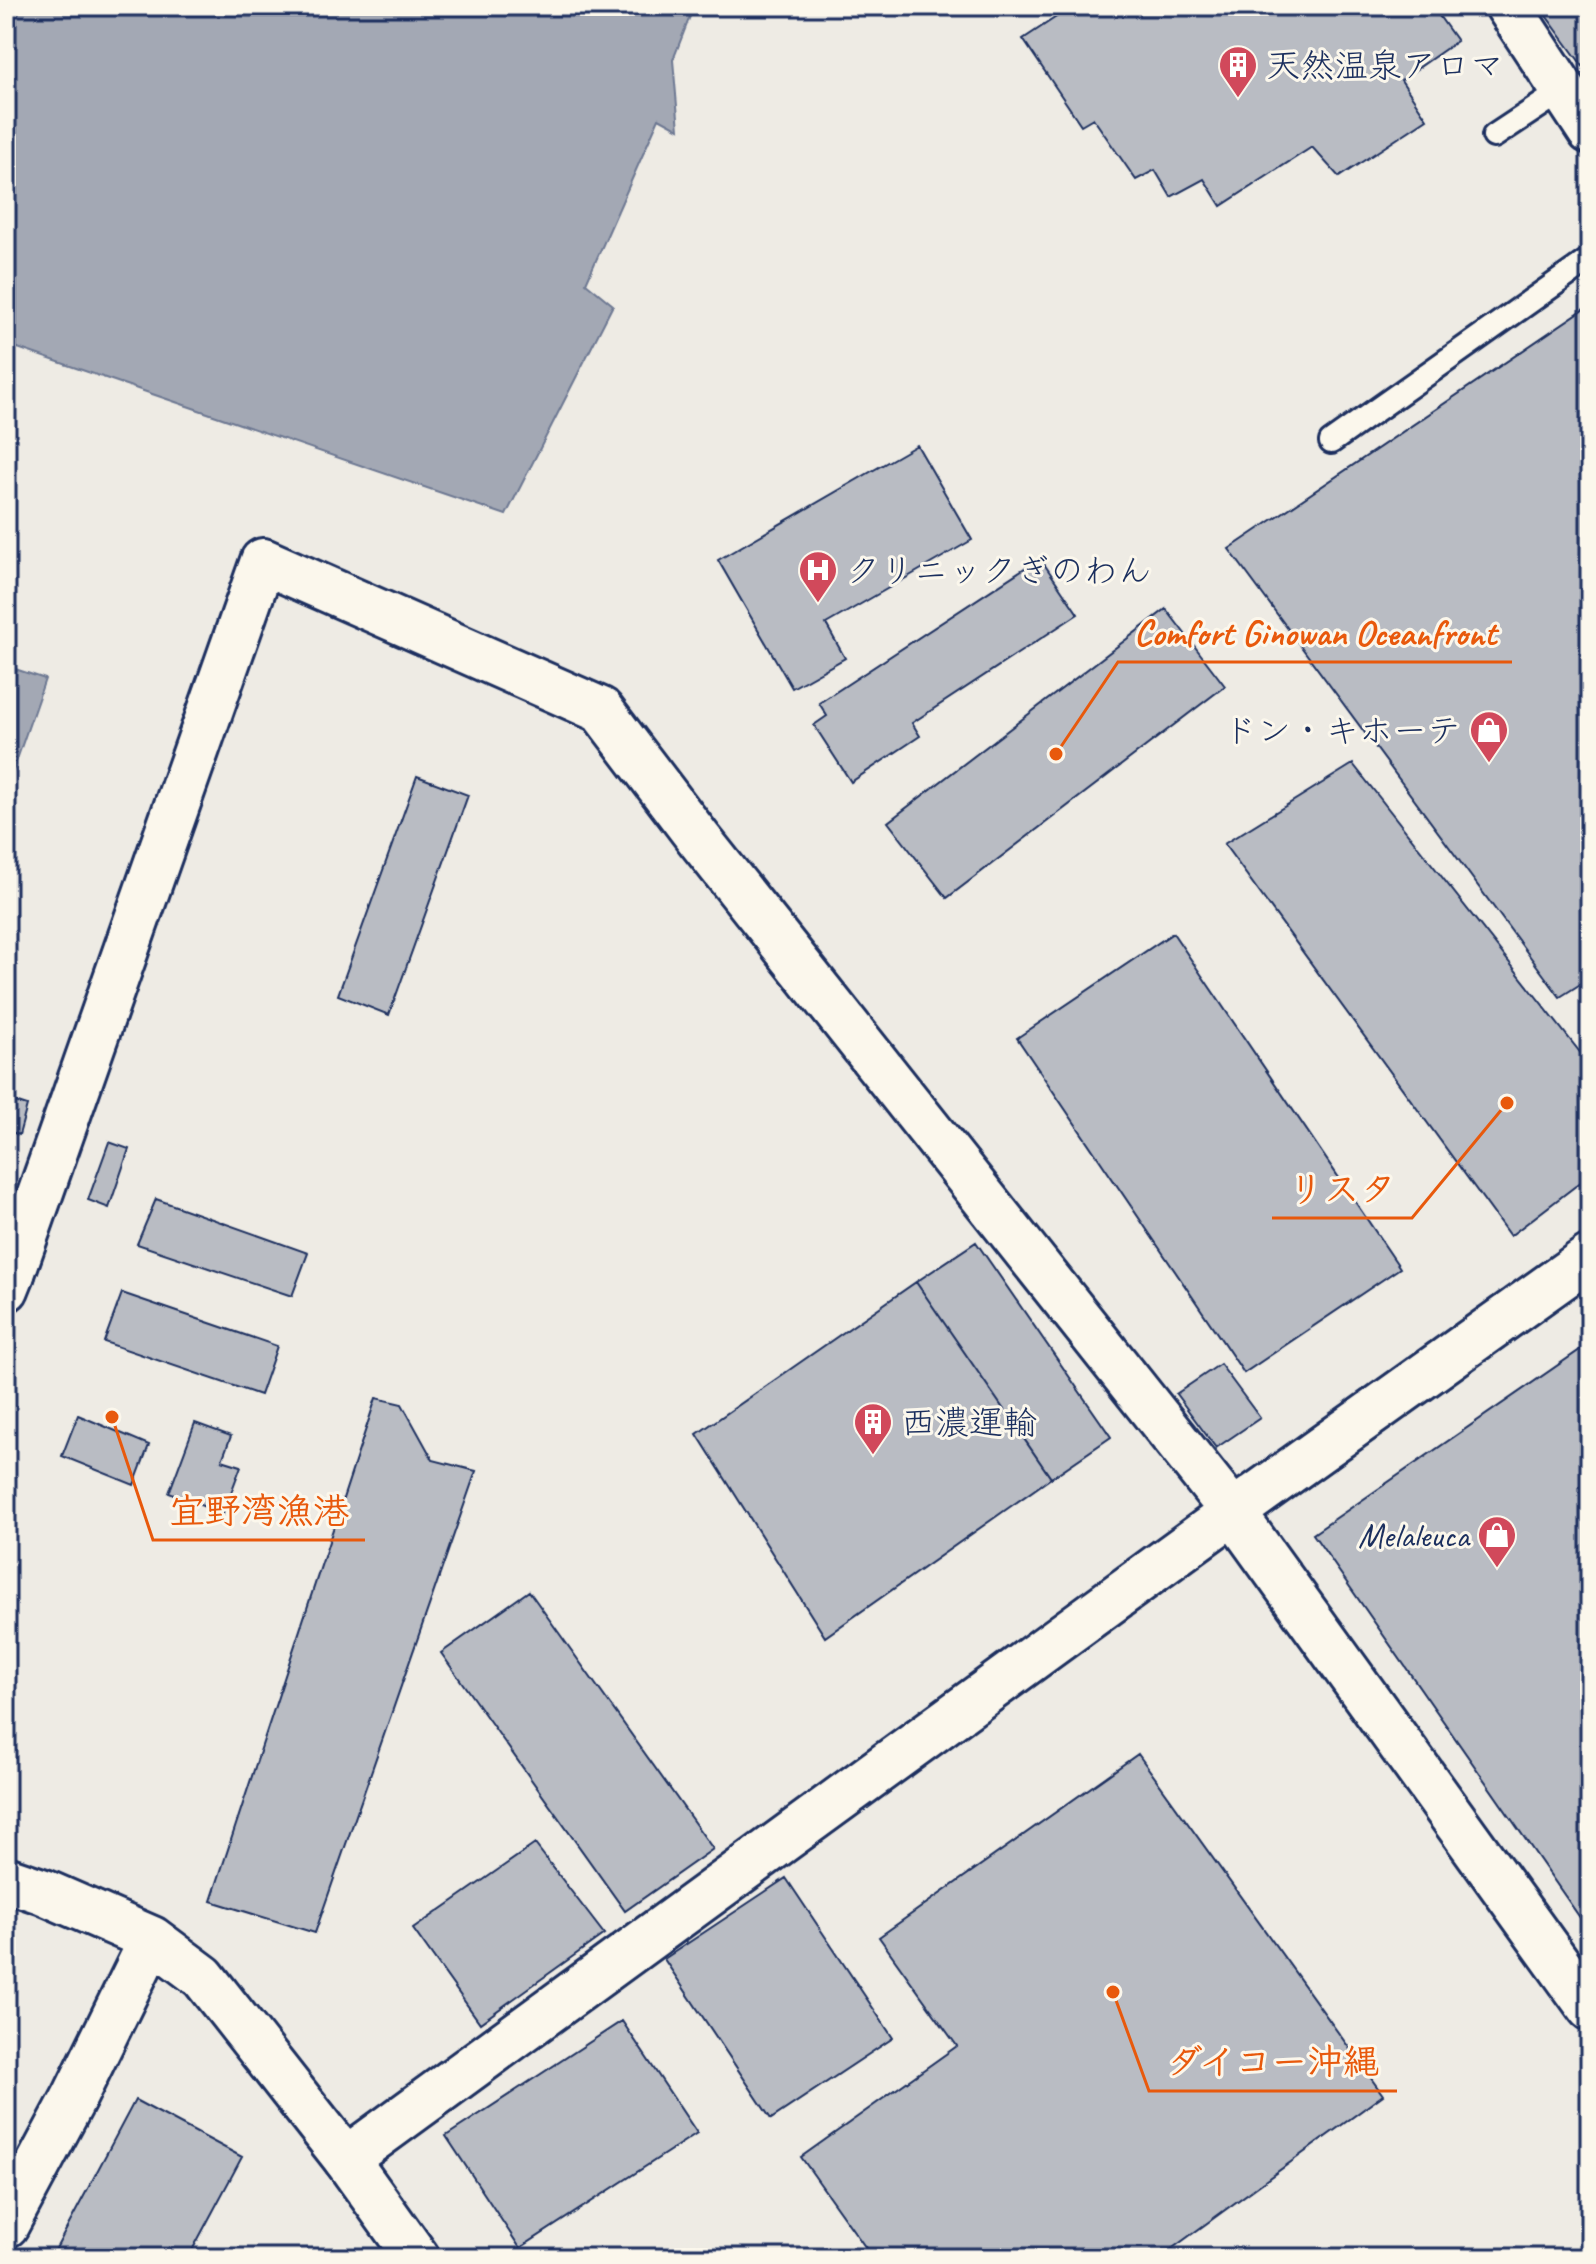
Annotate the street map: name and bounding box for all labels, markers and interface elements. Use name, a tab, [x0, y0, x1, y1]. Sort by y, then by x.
building icon: 天然温泉アロマ	[1217, 44, 1259, 99]
place label: 天然温泉アロマ	[1266, 44, 1504, 87]
hospital icon: クリニックぎのわん	[797, 549, 839, 604]
place label: クリニックぎのわん	[846, 549, 1152, 592]
callout: Comfort Ginowan Oceanfront	[1118, 602, 1512, 662]
text: Comfort Ginowan Oceanfront	[1134, 610, 1500, 656]
place label: ドン・キホーテ	[1223, 709, 1461, 752]
shop icon: ドン・キホーテ	[1468, 709, 1510, 764]
callout: リスタ	[1272, 1158, 1412, 1218]
text: リスタ	[1288, 1166, 1396, 1212]
building icon: 西濃運輸	[852, 1401, 894, 1456]
place label: 西濃運輸	[901, 1401, 1037, 1444]
callout: 宜野湾漁港	[153, 1480, 365, 1540]
text: 宜野湾漁港	[169, 1488, 349, 1534]
place label: Melaleuca	[1358, 1514, 1471, 1557]
shop icon: Melaleuca	[1476, 1514, 1518, 1569]
callout: ダイコー沖縄	[1149, 2031, 1397, 2091]
text: ダイコー沖縄	[1167, 2039, 1379, 2085]

